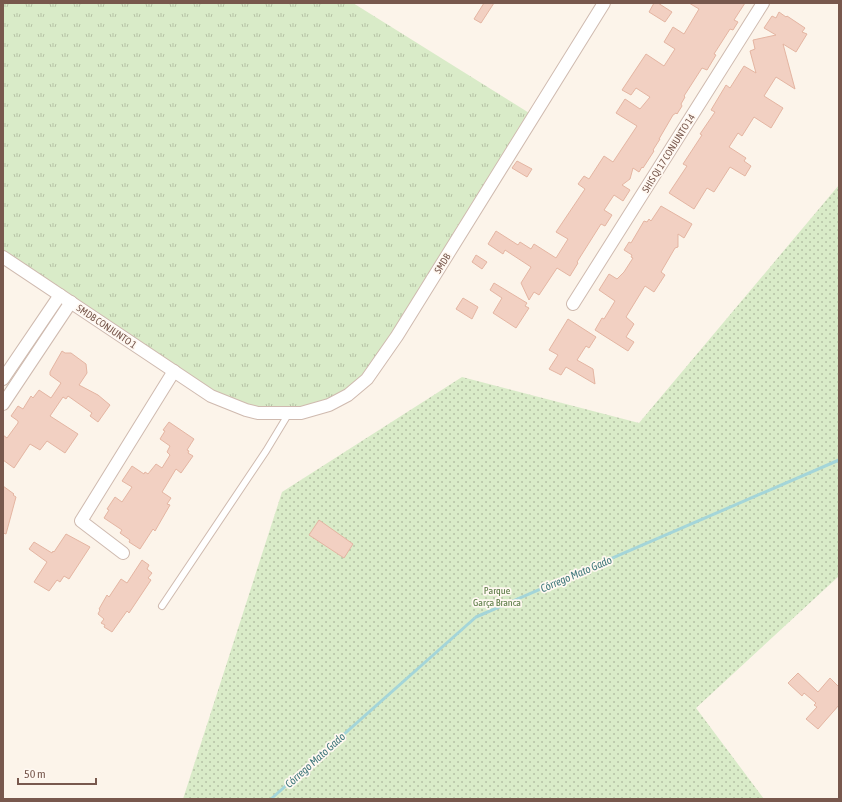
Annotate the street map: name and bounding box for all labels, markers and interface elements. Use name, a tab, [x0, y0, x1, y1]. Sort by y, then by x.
street label: SHIS QI 17 CONJUNTO 14	[640, 112, 697, 195]
street label: SMDB	[432, 251, 453, 275]
street label: SMDB CONJUNTO 1	[75, 302, 139, 351]
water label: Córrego Mato Gado	[539, 554, 613, 594]
park label: Parque Garça Branca	[473, 585, 521, 608]
water label: Córrego Mato Gado	[283, 730, 347, 790]
scale bar	[18, 760, 96, 786]
text: 50 m	[24, 767, 46, 781]

